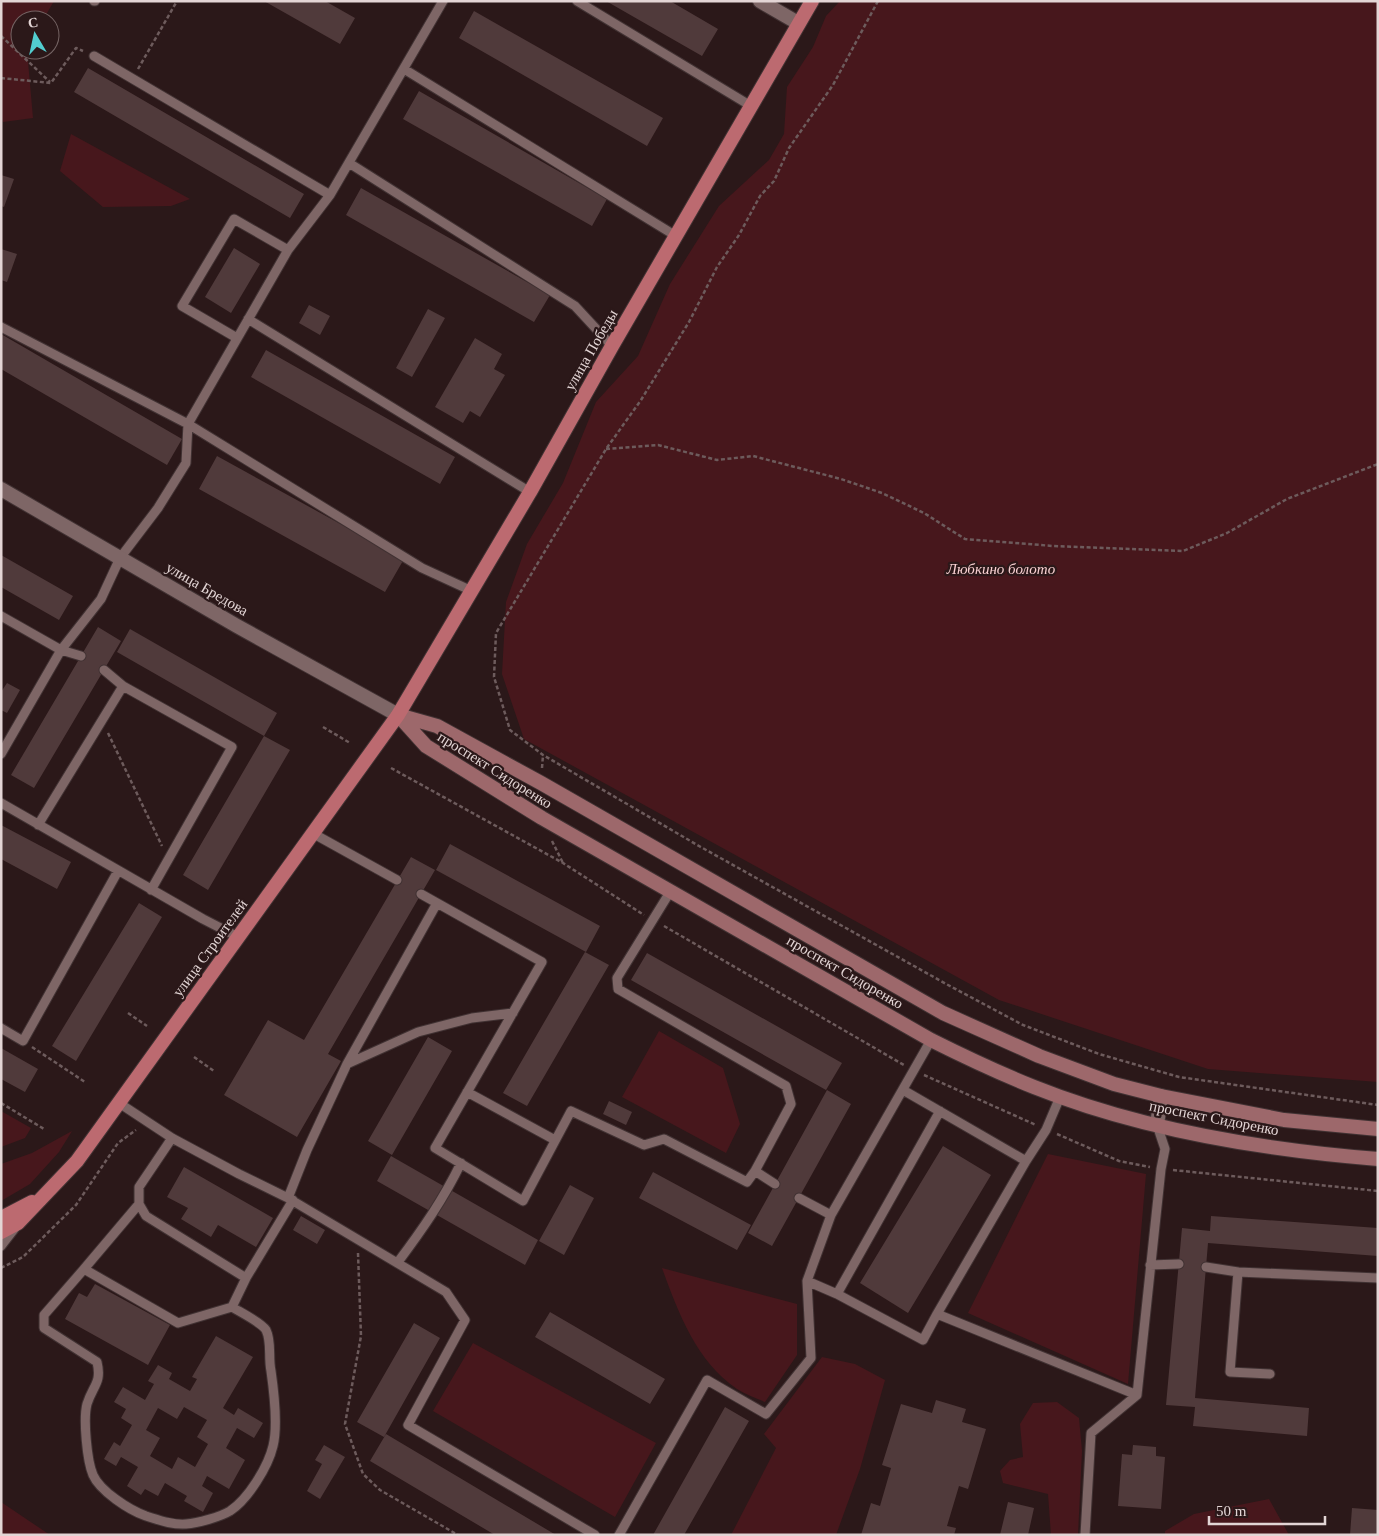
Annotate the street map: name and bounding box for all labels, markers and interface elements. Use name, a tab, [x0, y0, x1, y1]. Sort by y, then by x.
north arrow	[10, 10, 60, 60]
text: С	[27, 14, 39, 31]
street label: улица Победы	[561, 307, 621, 393]
street label: улица Бредова	[163, 559, 251, 619]
park label: Любкино болото	[946, 561, 1056, 577]
street label: проспект Сидоренко	[435, 728, 555, 812]
street label: улица Строителей	[170, 896, 250, 1000]
street label: проспект Сидоренко	[784, 932, 906, 1012]
street label: проспект Сидоренко	[1148, 1098, 1280, 1138]
scale bar	[1209, 1494, 1325, 1526]
text: 50 m	[1216, 1503, 1247, 1519]

